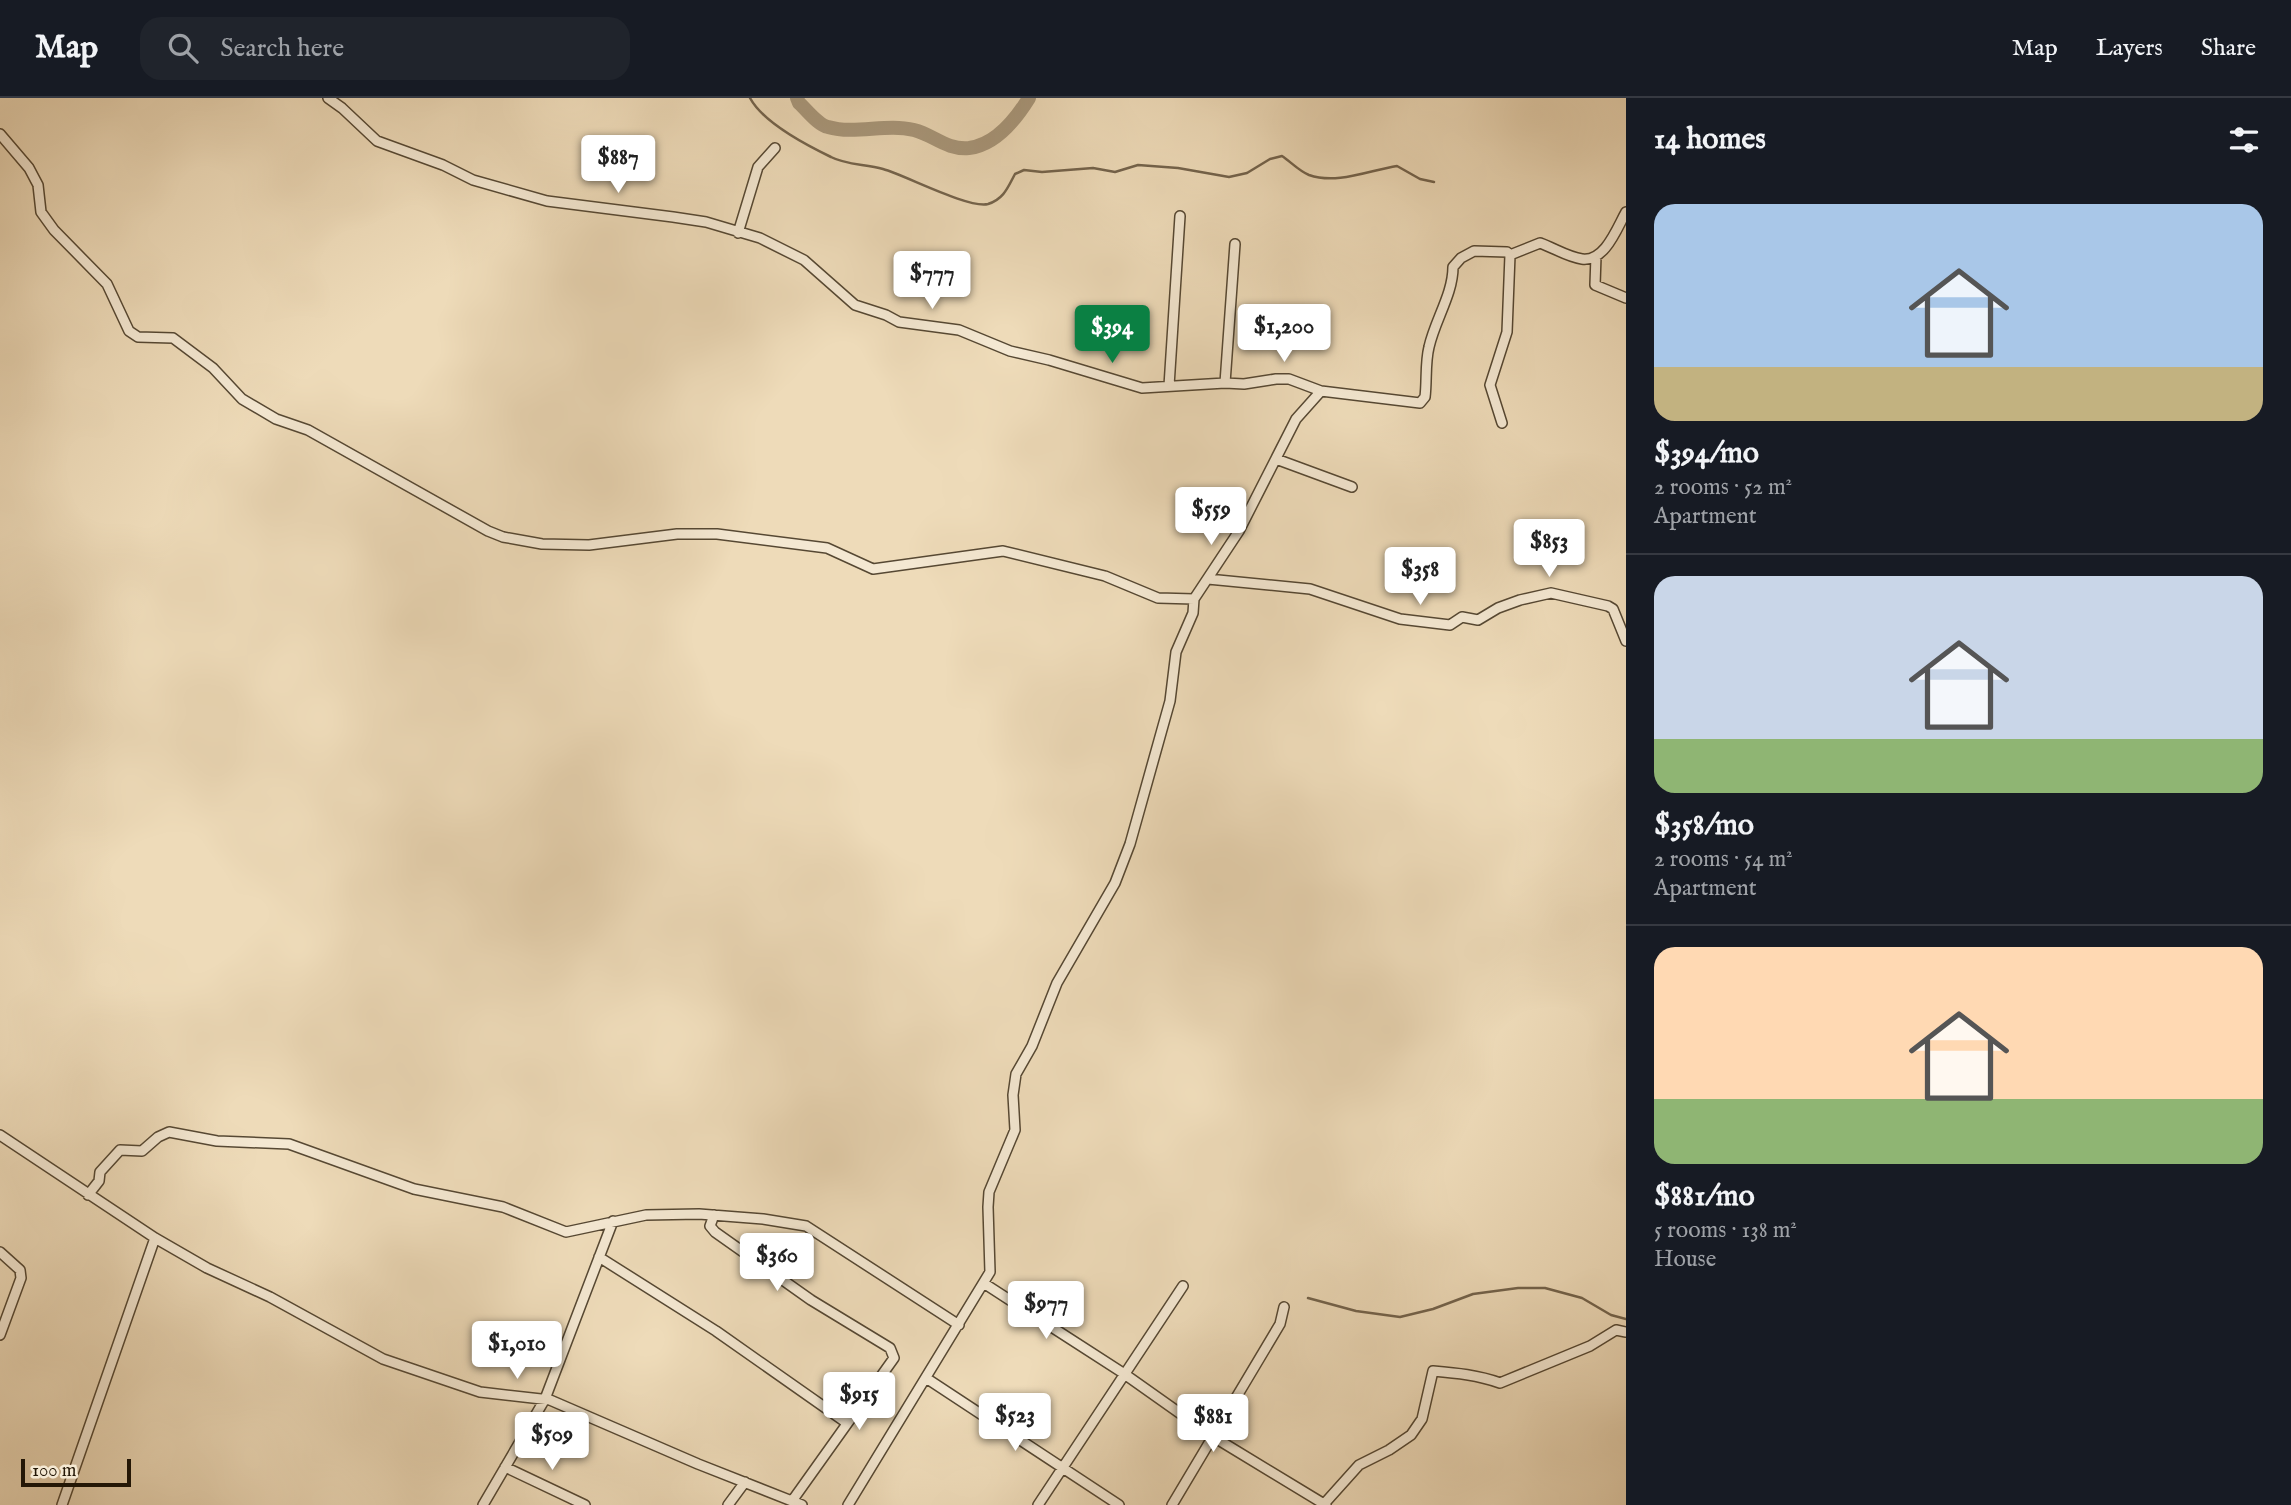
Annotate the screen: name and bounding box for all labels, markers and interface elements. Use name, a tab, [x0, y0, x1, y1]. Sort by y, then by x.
search box	[140, 17, 630, 80]
text: Map	[35, 27, 98, 69]
icon: search	[164, 29, 202, 67]
text: Search here	[220, 32, 344, 65]
text: Map	[2012, 33, 2058, 64]
text: Layers	[2096, 33, 2163, 64]
text: Share	[2201, 33, 2256, 64]
text: 14 homes	[1654, 121, 1766, 159]
icon: filters	[2225, 121, 2263, 159]
pin: $887	[577, 136, 659, 195]
text: $887	[597, 143, 639, 172]
icon: home	[1896, 250, 2022, 376]
pin: $777	[891, 252, 973, 311]
text: $777	[909, 259, 955, 288]
pin: $1,200	[1227, 304, 1341, 364]
pin: $394	[1071, 306, 1153, 365]
text: $1,200	[1254, 312, 1314, 341]
text: $394	[1091, 313, 1133, 342]
text: $394/mo	[1654, 435, 1759, 473]
text: 2 rooms · 52 m²	[1654, 473, 1792, 502]
pin: $559	[1170, 488, 1252, 547]
text: $559	[1191, 495, 1231, 524]
text: Apartment	[1654, 502, 1757, 531]
pin: $853	[1508, 519, 1590, 579]
text: $853	[1530, 527, 1568, 556]
pin: $358	[1379, 547, 1461, 607]
text: $358	[1401, 555, 1439, 584]
icon: home	[1896, 622, 2022, 748]
text: $358/mo	[1654, 807, 1754, 845]
text: 2 rooms · 54 m²	[1654, 845, 1793, 874]
text: Apartment	[1654, 874, 1757, 903]
icon: home	[1896, 993, 2022, 1119]
text: $881/mo	[1654, 1178, 1755, 1216]
text: 5 rooms · 138 m²	[1654, 1216, 1797, 1245]
pin: $360	[736, 1234, 818, 1293]
text: $360	[756, 1241, 798, 1270]
text: House	[1654, 1245, 1716, 1274]
pin: $977	[1005, 1282, 1087, 1341]
text: $977	[1024, 1289, 1068, 1318]
pin: $1,010	[460, 1322, 574, 1381]
text: $1,010	[488, 1329, 546, 1358]
pin: $915	[818, 1372, 900, 1432]
text: $915	[839, 1380, 879, 1409]
pin: $523	[974, 1394, 1056, 1453]
pin: $881	[1172, 1394, 1254, 1454]
text: $523	[995, 1401, 1035, 1430]
text: $881	[1193, 1402, 1233, 1431]
pin: $509	[511, 1412, 593, 1472]
text: $509	[531, 1420, 573, 1449]
scale bar	[21, 1456, 131, 1488]
text: 100 m	[32, 1459, 76, 1483]

